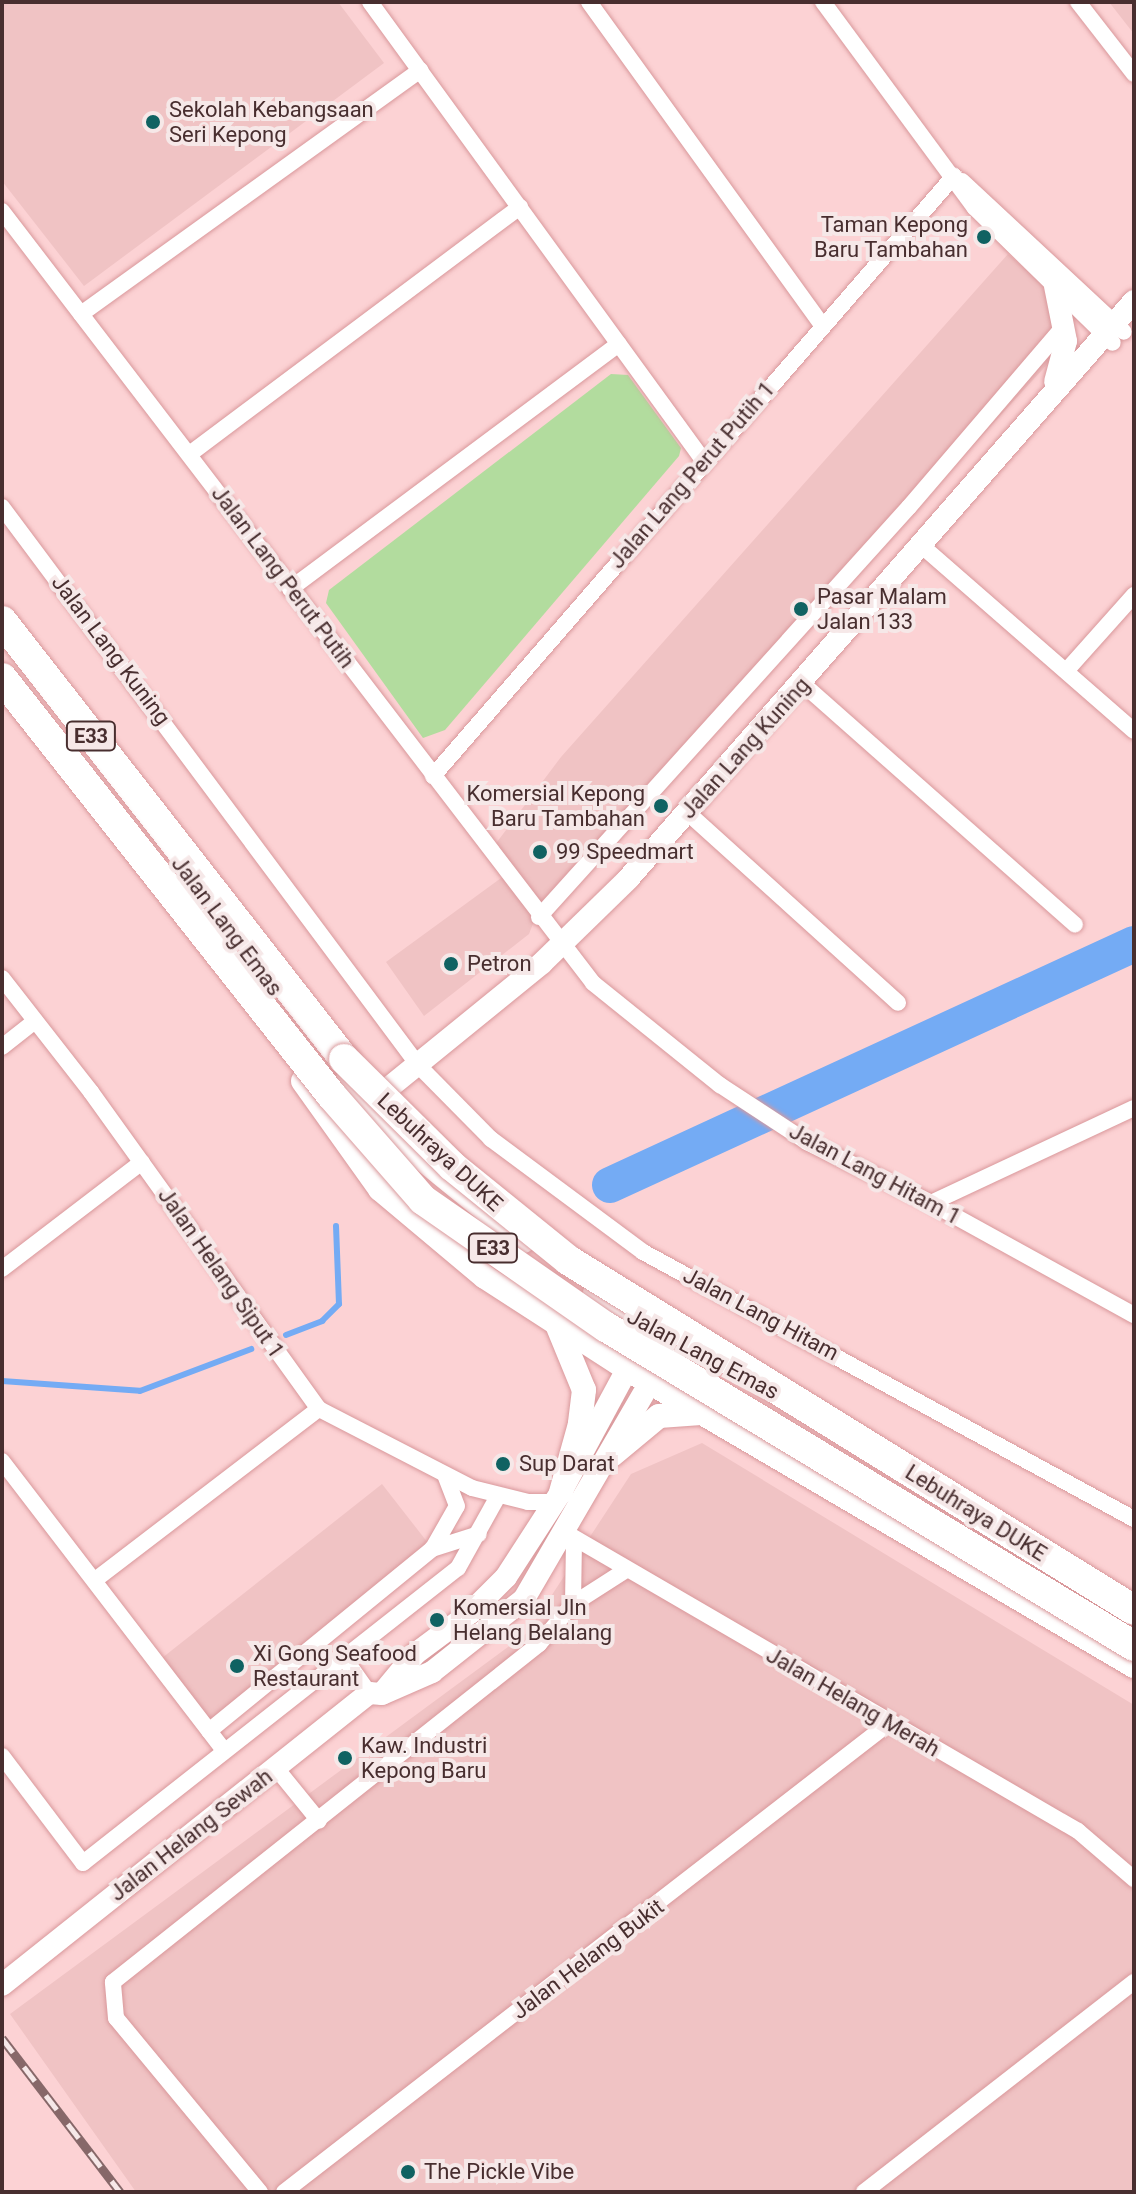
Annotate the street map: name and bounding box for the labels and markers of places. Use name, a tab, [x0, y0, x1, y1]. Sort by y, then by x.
place label: Sekolah Kebangsaan Seri Kepong	[169, 96, 374, 148]
marker: Sekolah Kebangsaan Seri Kepong	[144, 113, 162, 131]
place label: Taman Kepong Baru Tambahan	[814, 211, 968, 262]
marker: Taman Kepong Baru Tambahan	[975, 228, 993, 246]
place label: Pasar Malam Jalan 133	[817, 583, 947, 634]
marker: Pasar Malam Jalan 133	[792, 600, 810, 618]
place label: Komersial Kepong Baru Tambahan	[466, 780, 645, 832]
marker: Komersial Kepong Baru Tambahan	[652, 797, 670, 815]
place label: 99 Speedmart	[556, 839, 694, 865]
marker: 99 Speedmart	[531, 843, 549, 861]
place label: Petron	[467, 951, 532, 977]
marker: Petron	[442, 955, 460, 973]
place label: Sup Darat	[519, 1451, 615, 1477]
marker: Sup Darat	[494, 1455, 512, 1473]
place label: Komersial Jln Helang Belalang	[453, 1594, 612, 1646]
marker: Komersial Jln Helang Belalang	[428, 1611, 446, 1629]
place label: Xi Gong Seafood Restaurant	[253, 1640, 417, 1692]
marker: Xi Gong Seafood Restaurant	[228, 1657, 246, 1675]
place label: Kaw. Industri Kepong Baru	[361, 1732, 487, 1784]
marker: Kaw. Industri Kepong Baru	[336, 1749, 354, 1767]
place label: The Pickle Vibe	[424, 2159, 574, 2185]
marker: The Pickle Vibe	[399, 2163, 417, 2181]

